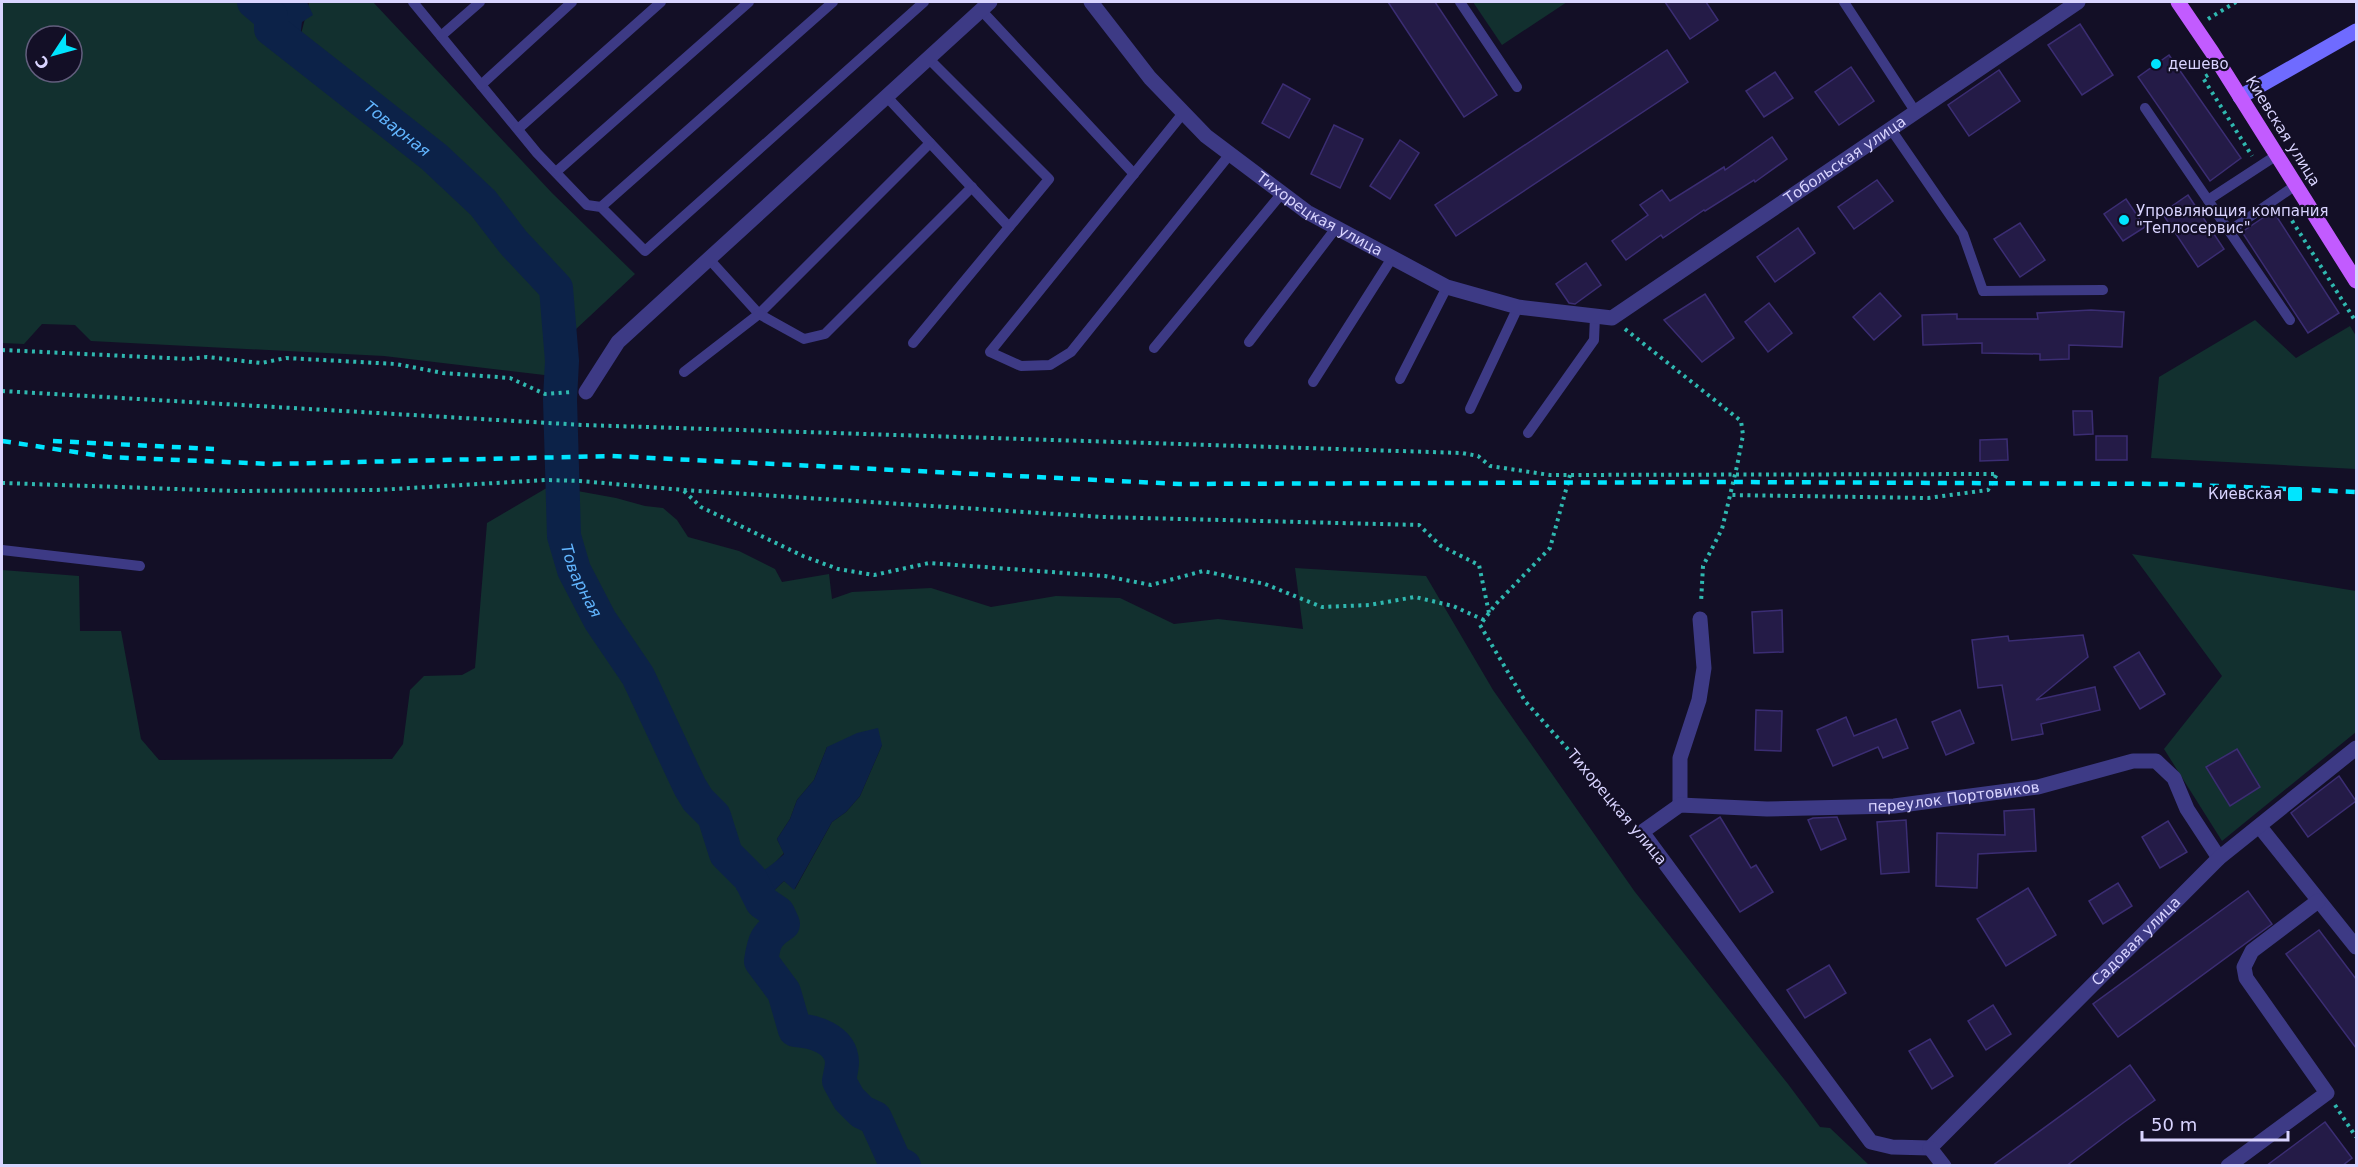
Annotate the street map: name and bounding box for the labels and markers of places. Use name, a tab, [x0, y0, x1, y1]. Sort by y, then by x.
place label: дешево	[2168, 55, 2229, 73]
marker: дешево	[2149, 57, 2163, 71]
place label: Упровляющия компания "Теплосервис"	[2136, 202, 2329, 237]
marker: Упровляющия компания "Теплосервис"	[2117, 213, 2131, 227]
place label: Киевская	[2208, 485, 2282, 503]
marker: Киевская	[2286, 485, 2304, 503]

